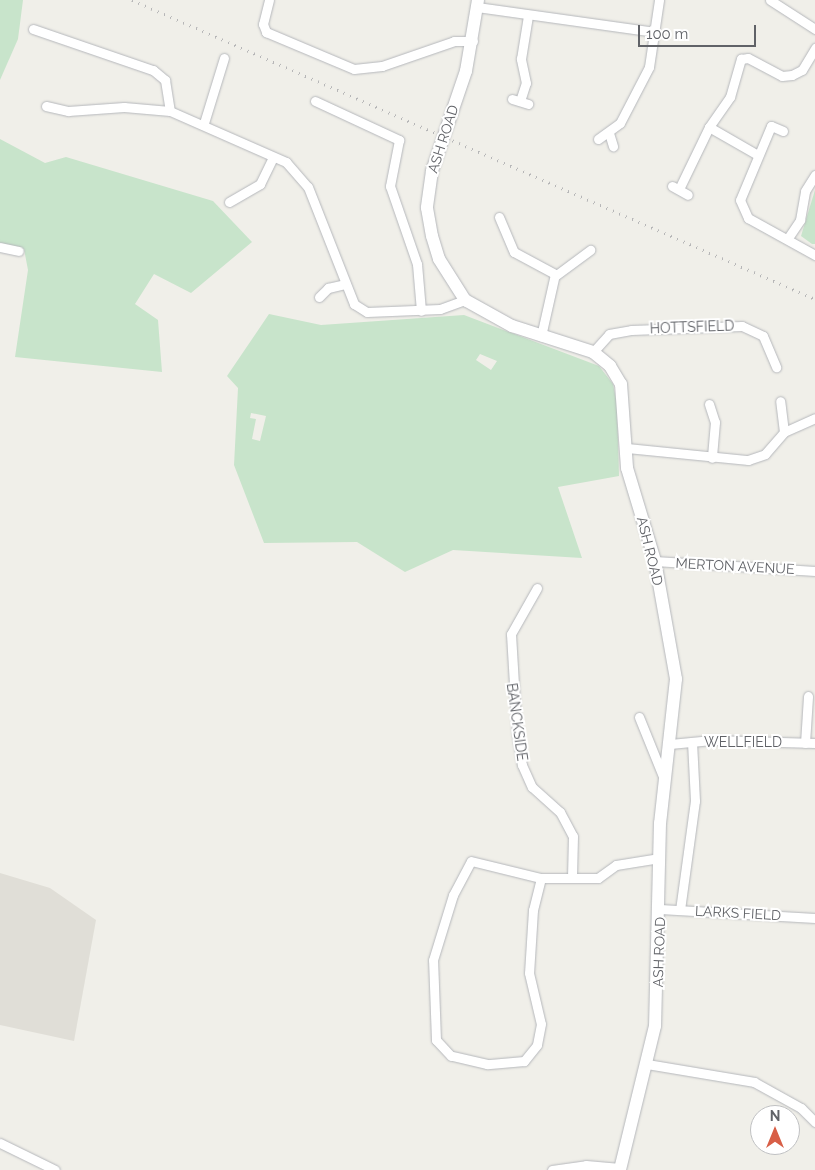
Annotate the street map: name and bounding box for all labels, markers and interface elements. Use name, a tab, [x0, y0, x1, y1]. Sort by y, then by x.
scale bar	[640, 15, 758, 47]
text: 100 m	[646, 25, 688, 43]
street label: ASH ROAD	[424, 103, 462, 175]
street label: HOTTSFIELD	[649, 317, 735, 337]
street label: ASH ROAD	[633, 515, 667, 587]
street label: MERTON AVENUE	[675, 554, 795, 578]
street label: BANCKSIDE	[503, 682, 531, 762]
street label: WELLFIELD	[704, 734, 782, 750]
street label: LARKS FIELD	[694, 902, 782, 924]
street label: ASH ROAD	[649, 916, 669, 988]
north arrow	[750, 1105, 800, 1155]
text: N	[770, 1108, 780, 1124]

